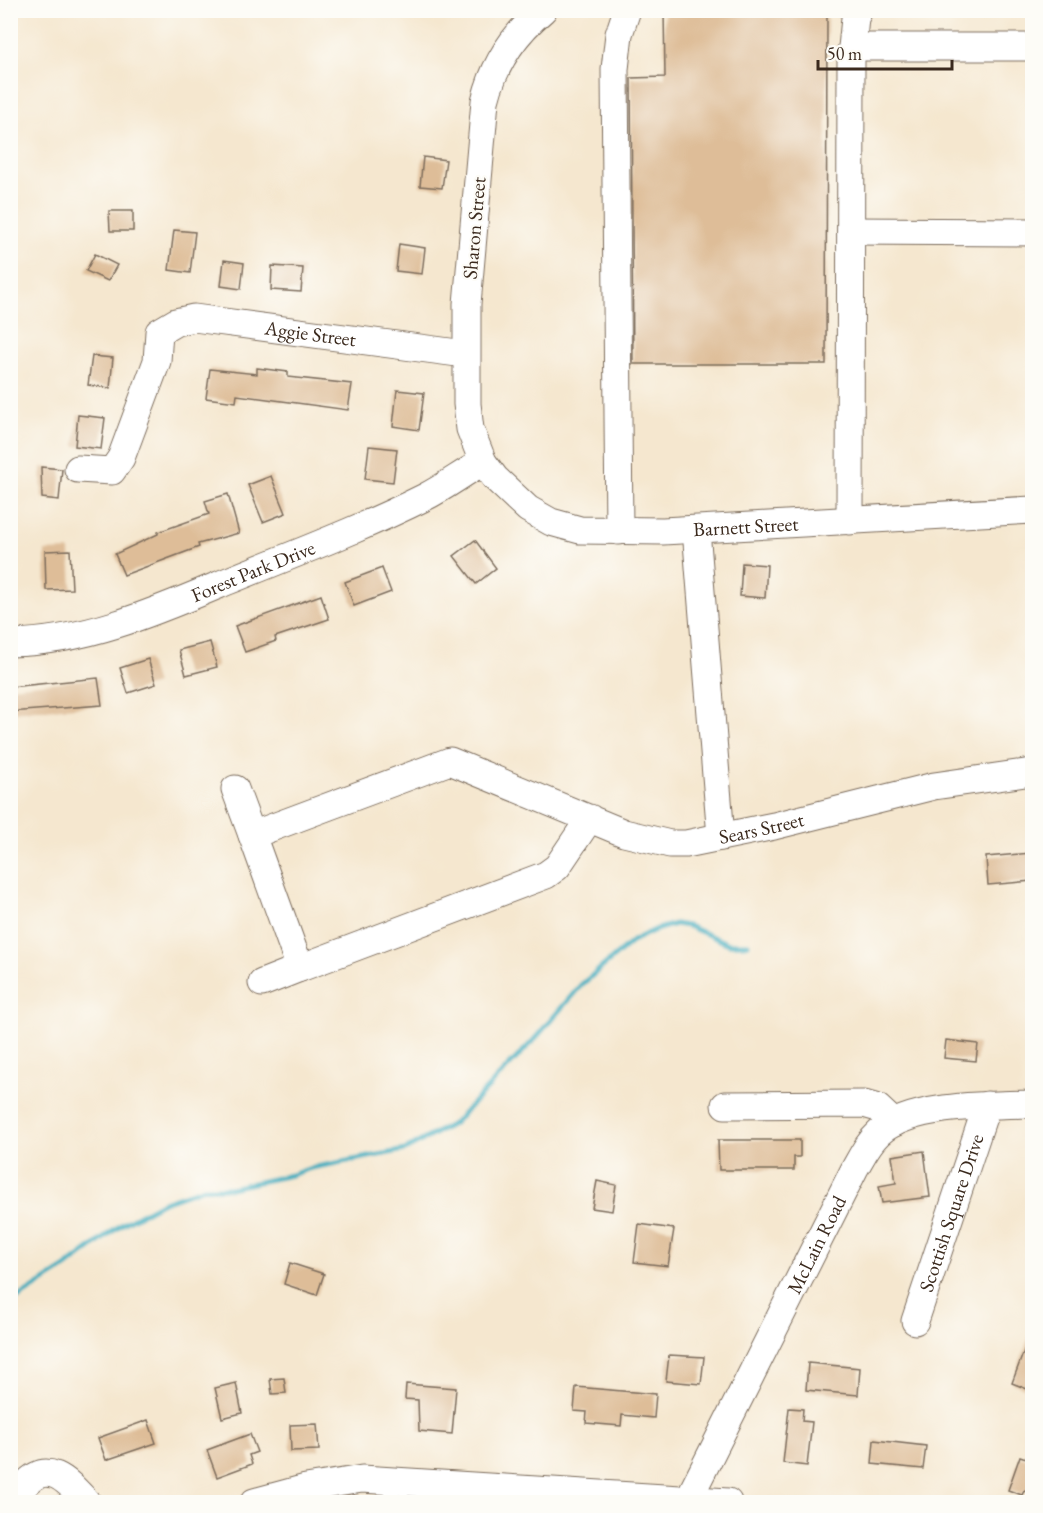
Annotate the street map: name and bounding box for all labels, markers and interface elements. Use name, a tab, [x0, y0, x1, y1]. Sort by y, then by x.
scale bar	[818, 33, 952, 71]
text: 50 m	[827, 42, 862, 65]
street label: Sharon Street	[457, 175, 491, 280]
street label: Aggie Street	[262, 314, 358, 353]
street label: Barnett Street	[692, 510, 800, 542]
street label: Forest Park Drive	[187, 534, 319, 608]
street label: Sears Street	[717, 806, 807, 850]
street label: Scottish Square Drive	[913, 1130, 989, 1295]
street label: McLain Road	[781, 1190, 852, 1298]

